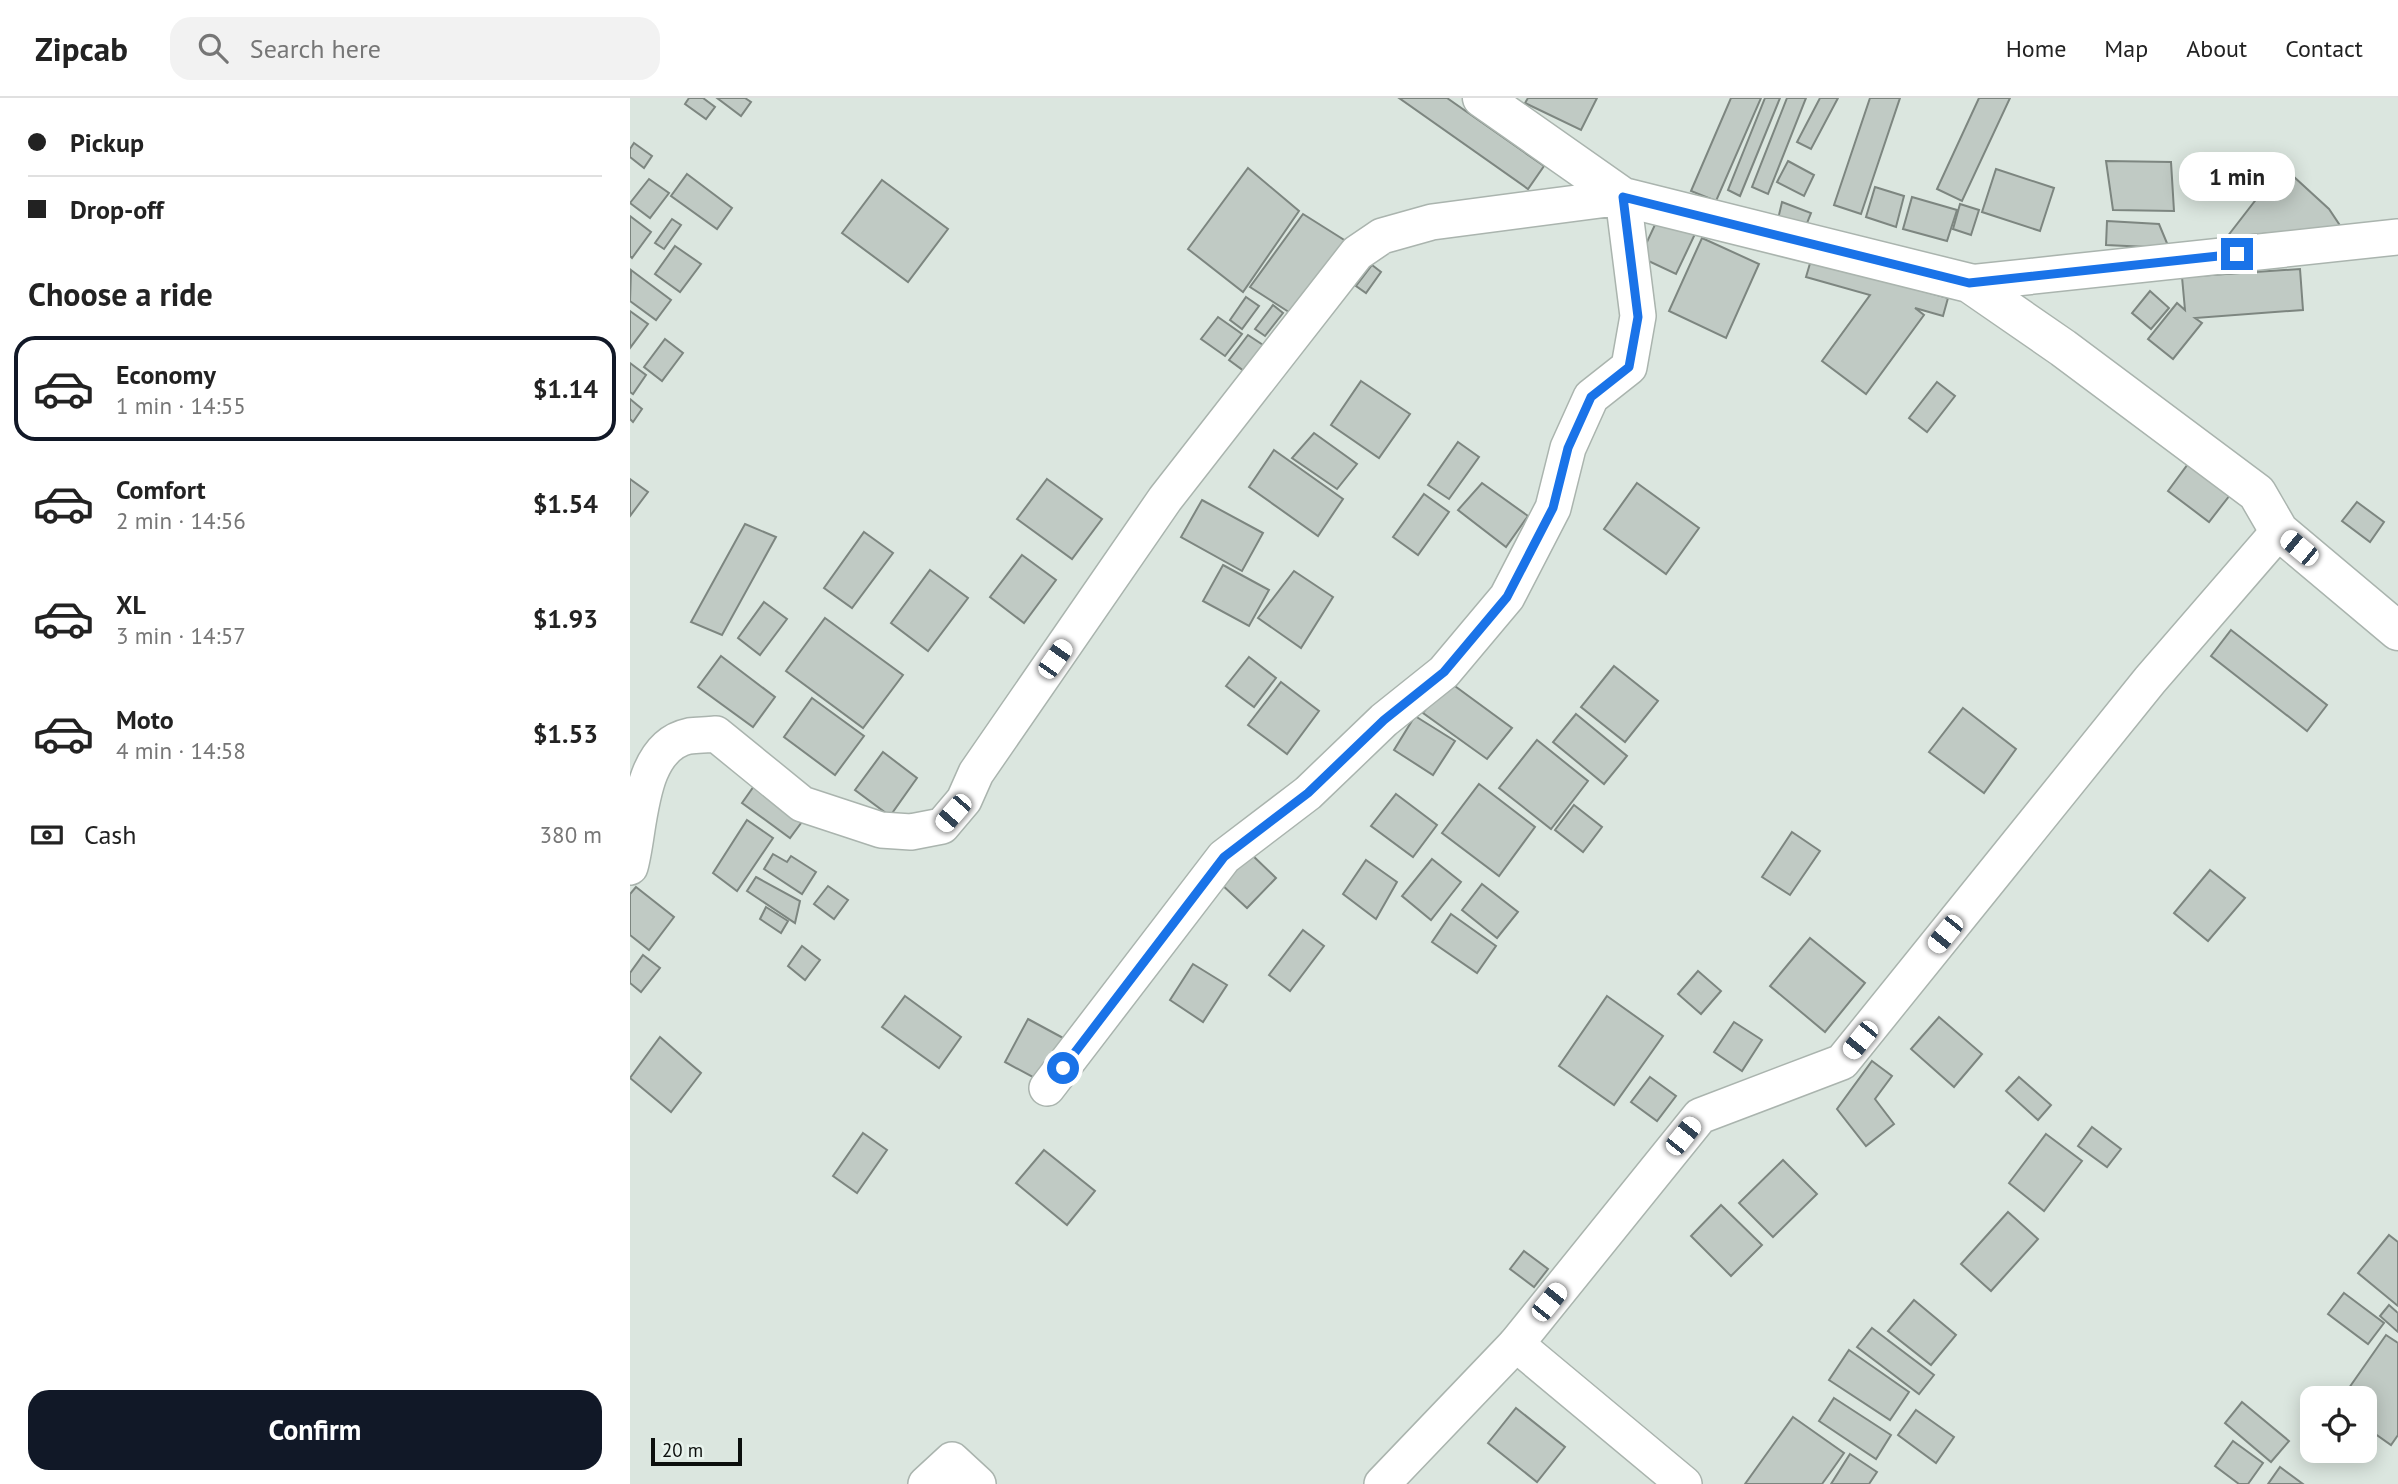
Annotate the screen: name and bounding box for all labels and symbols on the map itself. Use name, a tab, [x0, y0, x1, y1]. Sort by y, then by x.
callout: 1 min	[2179, 152, 2295, 202]
route end	[2221, 238, 2253, 270]
car	[2277, 526, 2322, 570]
car	[1035, 636, 1076, 682]
car	[932, 790, 975, 836]
car	[1924, 911, 1967, 957]
car	[1839, 1017, 1882, 1063]
route start	[1047, 1052, 1079, 1084]
car	[1662, 1113, 1705, 1159]
car	[1528, 1279, 1571, 1325]
scale bar	[651, 1435, 742, 1467]

